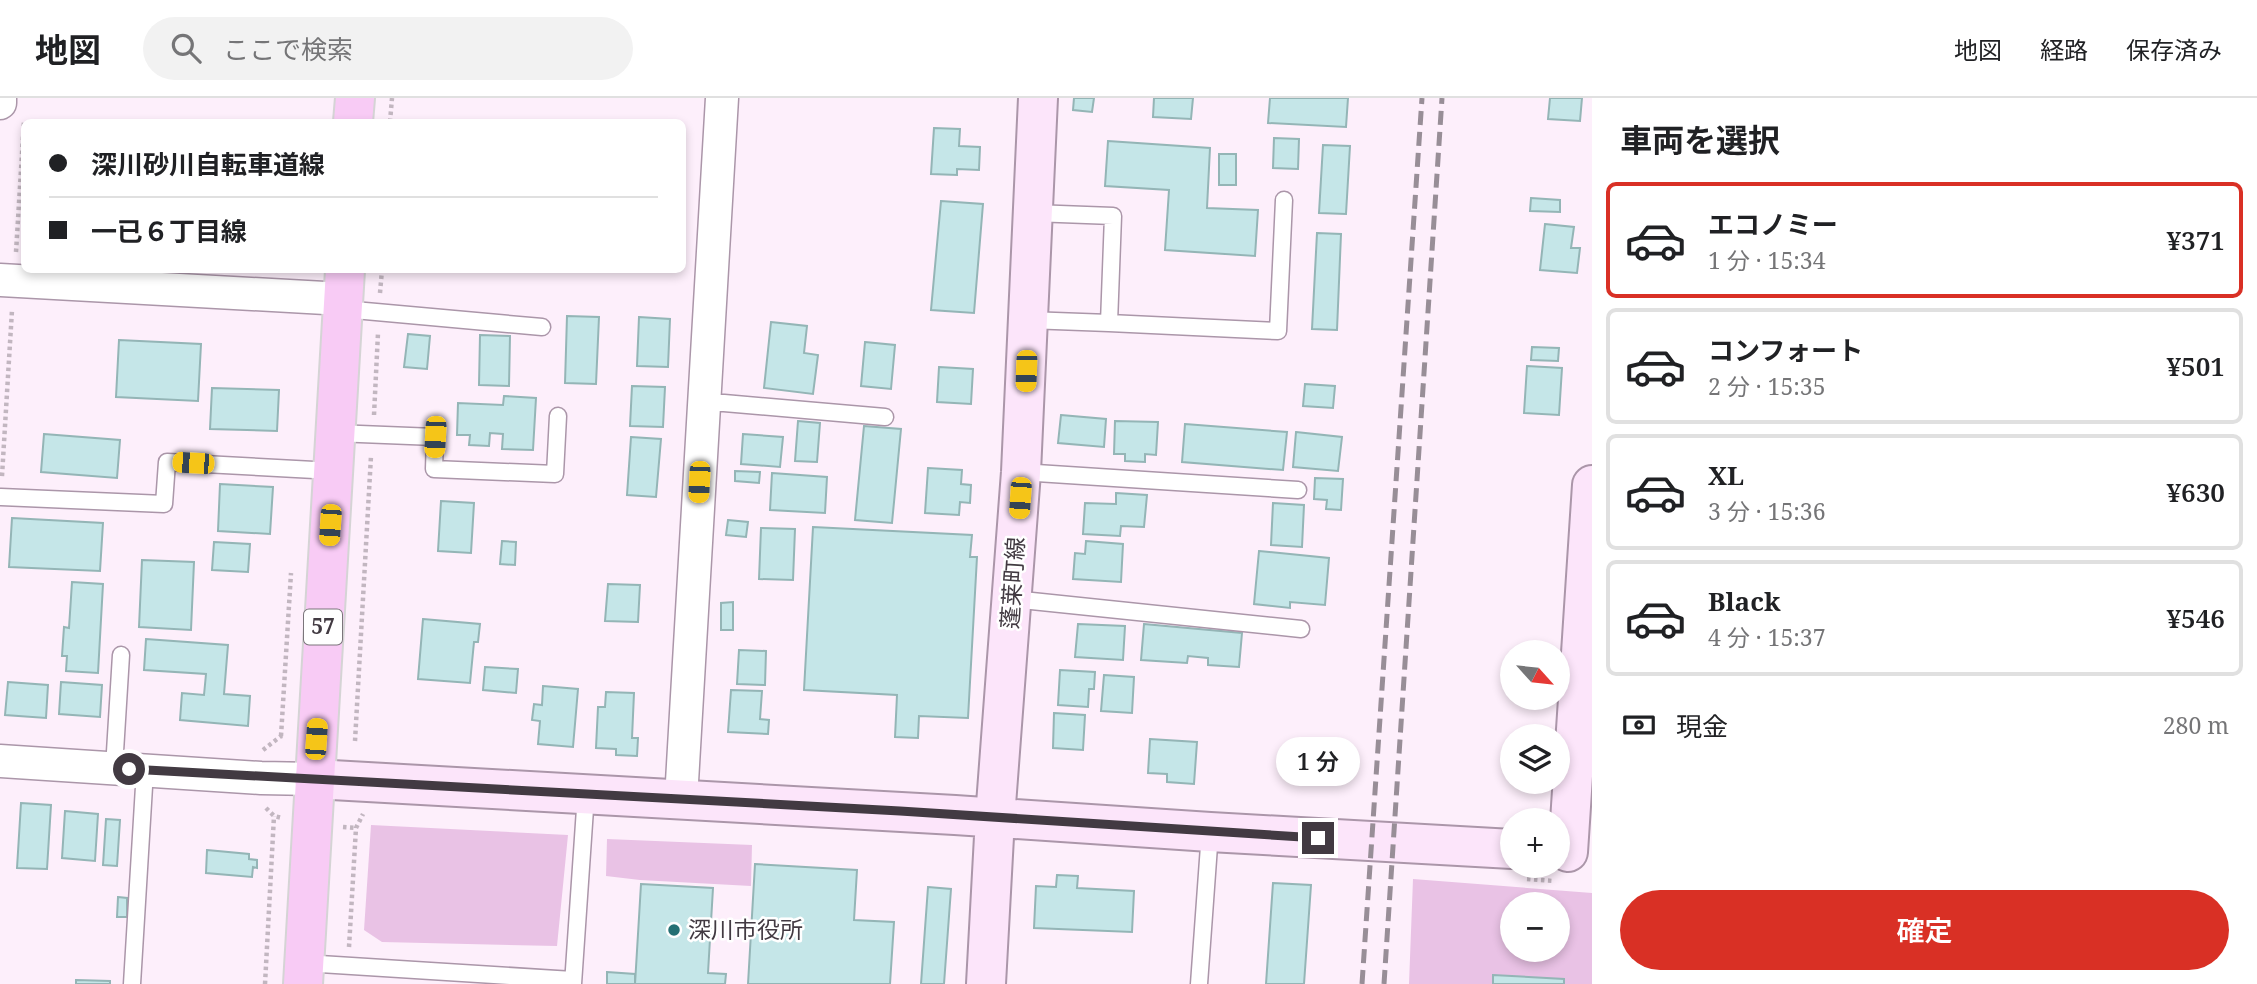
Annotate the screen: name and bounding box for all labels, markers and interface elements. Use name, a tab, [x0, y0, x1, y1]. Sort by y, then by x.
search box	[143, 17, 633, 80]
text: 地図	[35, 27, 101, 72]
icon: search	[167, 29, 205, 67]
text: ここで検索	[223, 31, 353, 67]
text: 地図	[1954, 33, 2002, 66]
text: 経路	[2040, 33, 2088, 66]
text: 保存済み	[2126, 33, 2222, 66]
text: 車両を選択	[1620, 118, 1780, 161]
text: 深川砂川自転車道線	[91, 146, 325, 182]
text: エコノミー	[1708, 206, 1838, 242]
icon: car	[1624, 209, 1687, 272]
text: 一已６丁目線	[91, 213, 247, 249]
text: ¥371	[2166, 222, 2225, 258]
text: 1 分 · 15:34	[1708, 244, 1826, 276]
text: コンフォート	[1708, 332, 1863, 368]
icon: car	[1624, 335, 1687, 398]
text: ¥501	[2166, 348, 2225, 384]
car	[1015, 350, 1038, 392]
text: 2 分 · 15:35	[1708, 370, 1826, 402]
car	[424, 415, 447, 459]
car	[172, 451, 215, 475]
text: XL	[1708, 457, 1744, 493]
car	[688, 460, 711, 504]
icon: car	[1624, 461, 1687, 524]
text: ¥630	[2166, 474, 2225, 510]
car	[1009, 476, 1032, 520]
text: 3 分 · 15:36	[1708, 495, 1826, 527]
car	[319, 503, 342, 547]
street label: 蓬莱町線	[993, 536, 1031, 630]
text: Black	[1708, 583, 1781, 619]
icon: car	[1624, 587, 1687, 650]
text: ¥546	[2166, 600, 2225, 636]
road number: 57	[304, 610, 342, 644]
text: 4 分 · 15:37	[1708, 621, 1826, 653]
north arrow	[1500, 640, 1570, 710]
map controls	[1500, 640, 1570, 962]
icon: cash	[1620, 706, 1658, 744]
text: 現金	[1676, 708, 1728, 744]
text: 280 m	[2163, 709, 2229, 741]
car	[305, 717, 328, 761]
button: layers	[1500, 724, 1570, 794]
callout: 1 分	[1276, 736, 1360, 786]
text: 1 分	[1297, 745, 1339, 777]
route start	[113, 753, 145, 785]
button: +	[1500, 808, 1570, 878]
route end	[1302, 822, 1334, 854]
button: 確定	[1620, 890, 2229, 970]
button: −	[1500, 892, 1570, 962]
place label: 深川市役所	[688, 913, 803, 945]
marker: 深川市役所	[666, 922, 682, 938]

